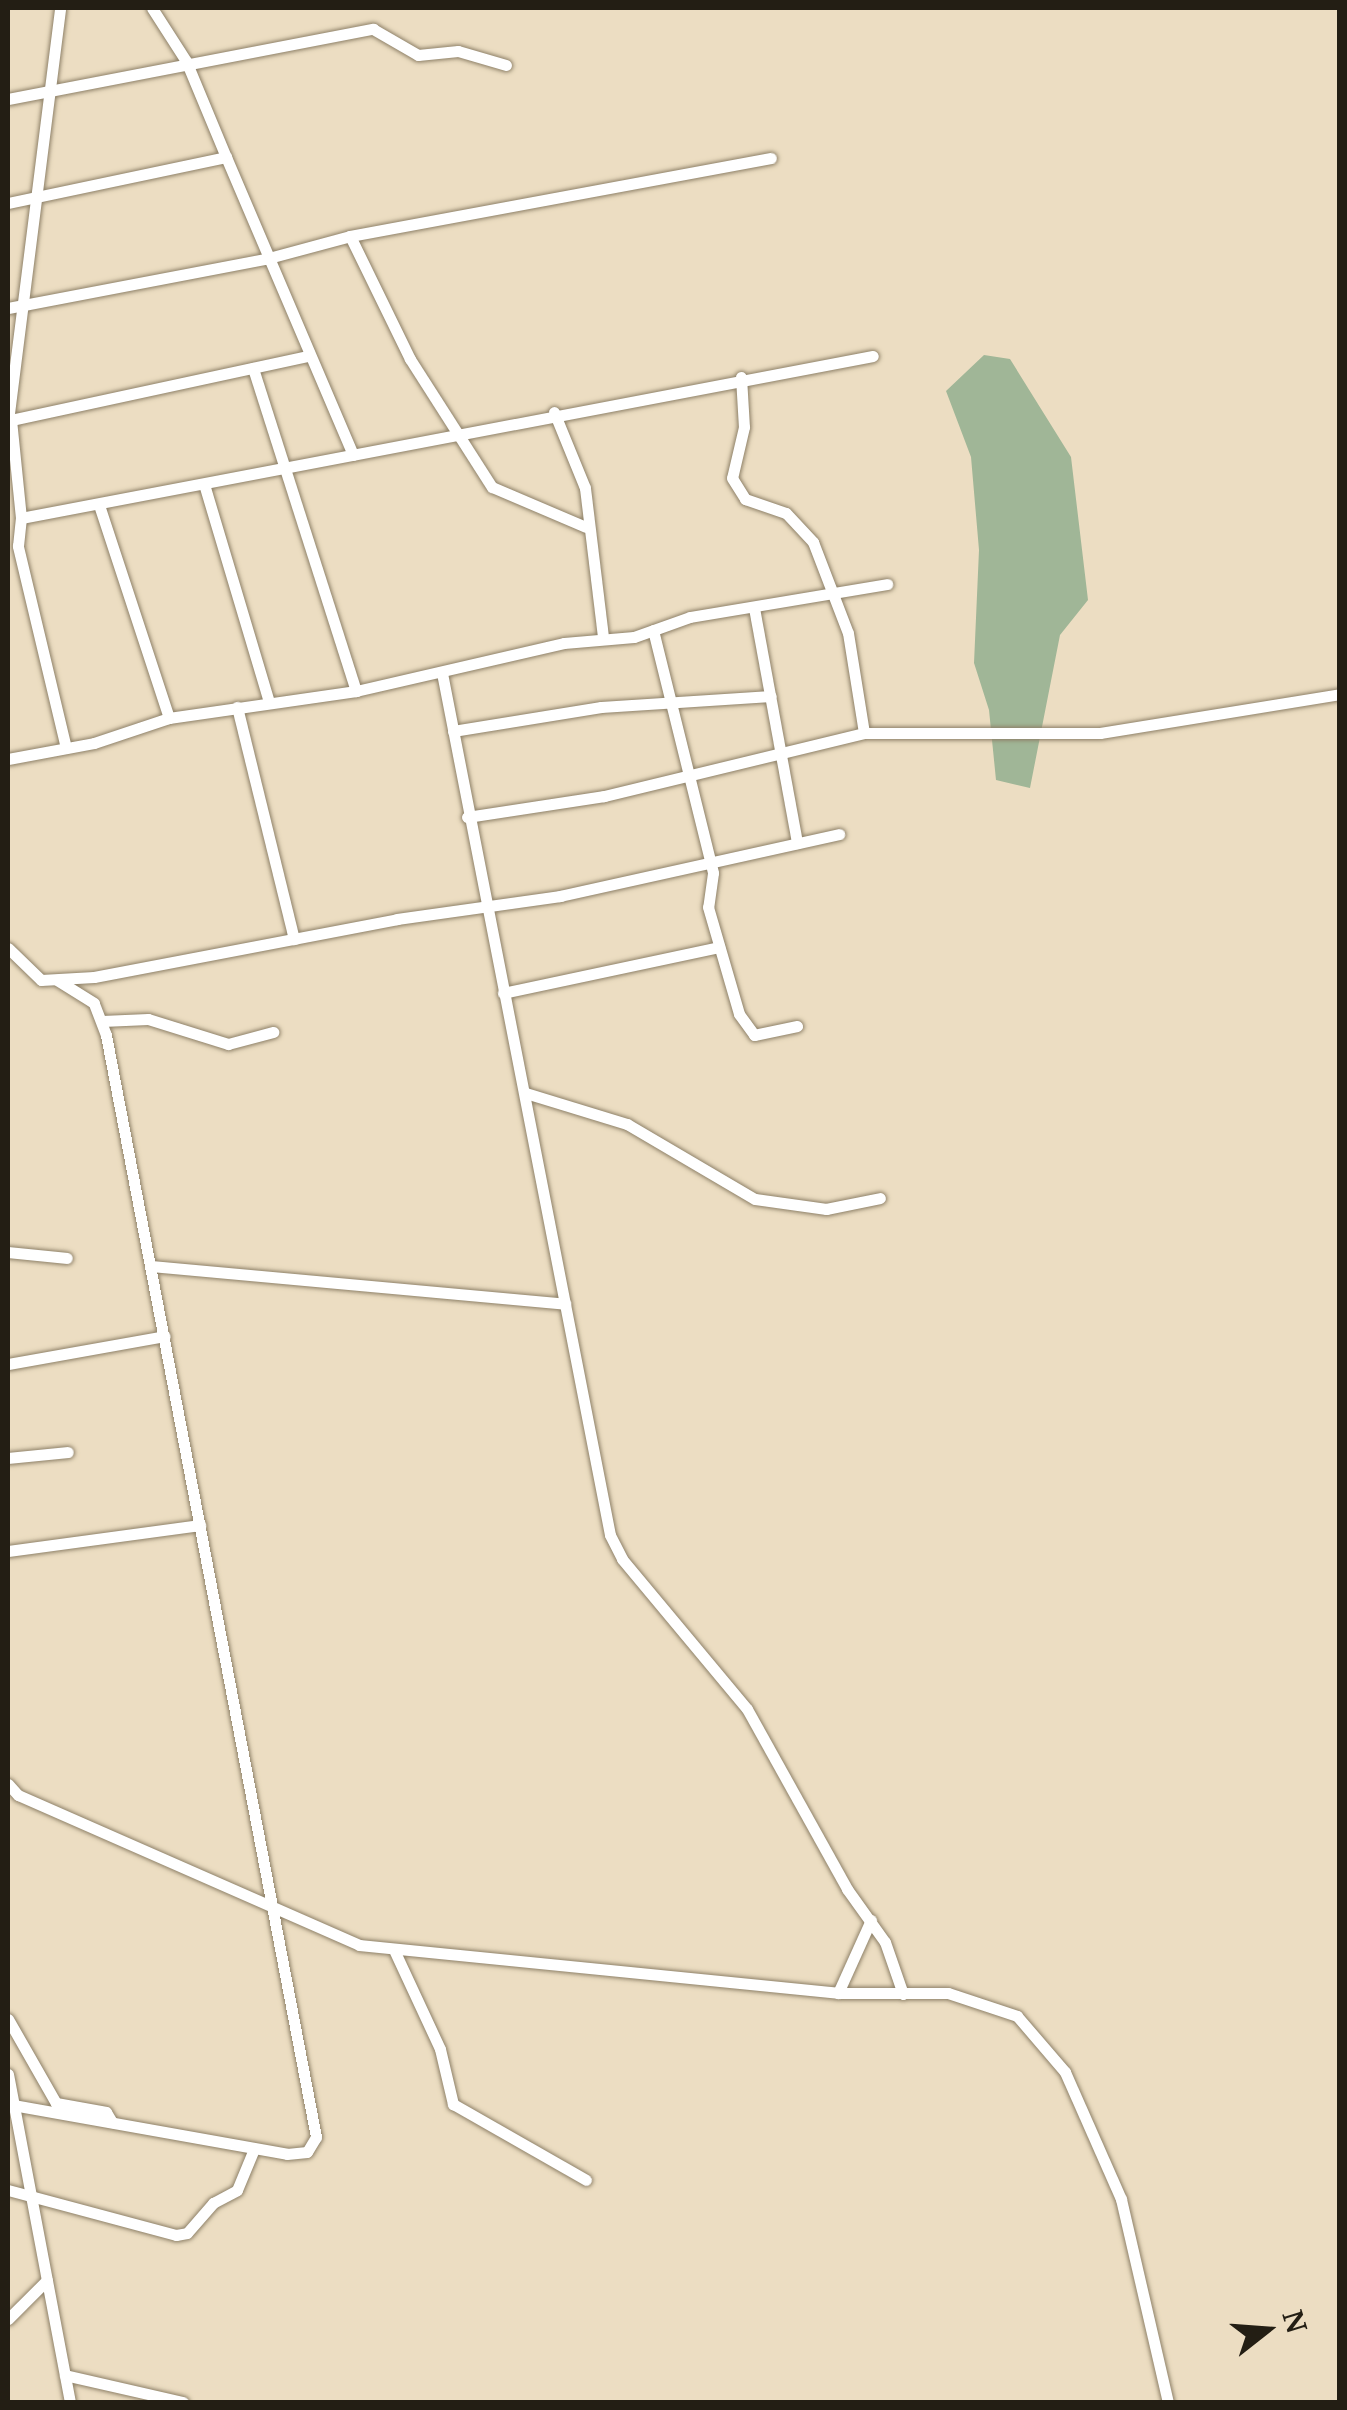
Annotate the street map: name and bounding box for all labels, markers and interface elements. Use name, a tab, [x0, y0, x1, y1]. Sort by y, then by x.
north arrow	[1217, 2280, 1317, 2380]
text: N	[1274, 2305, 1317, 2337]

